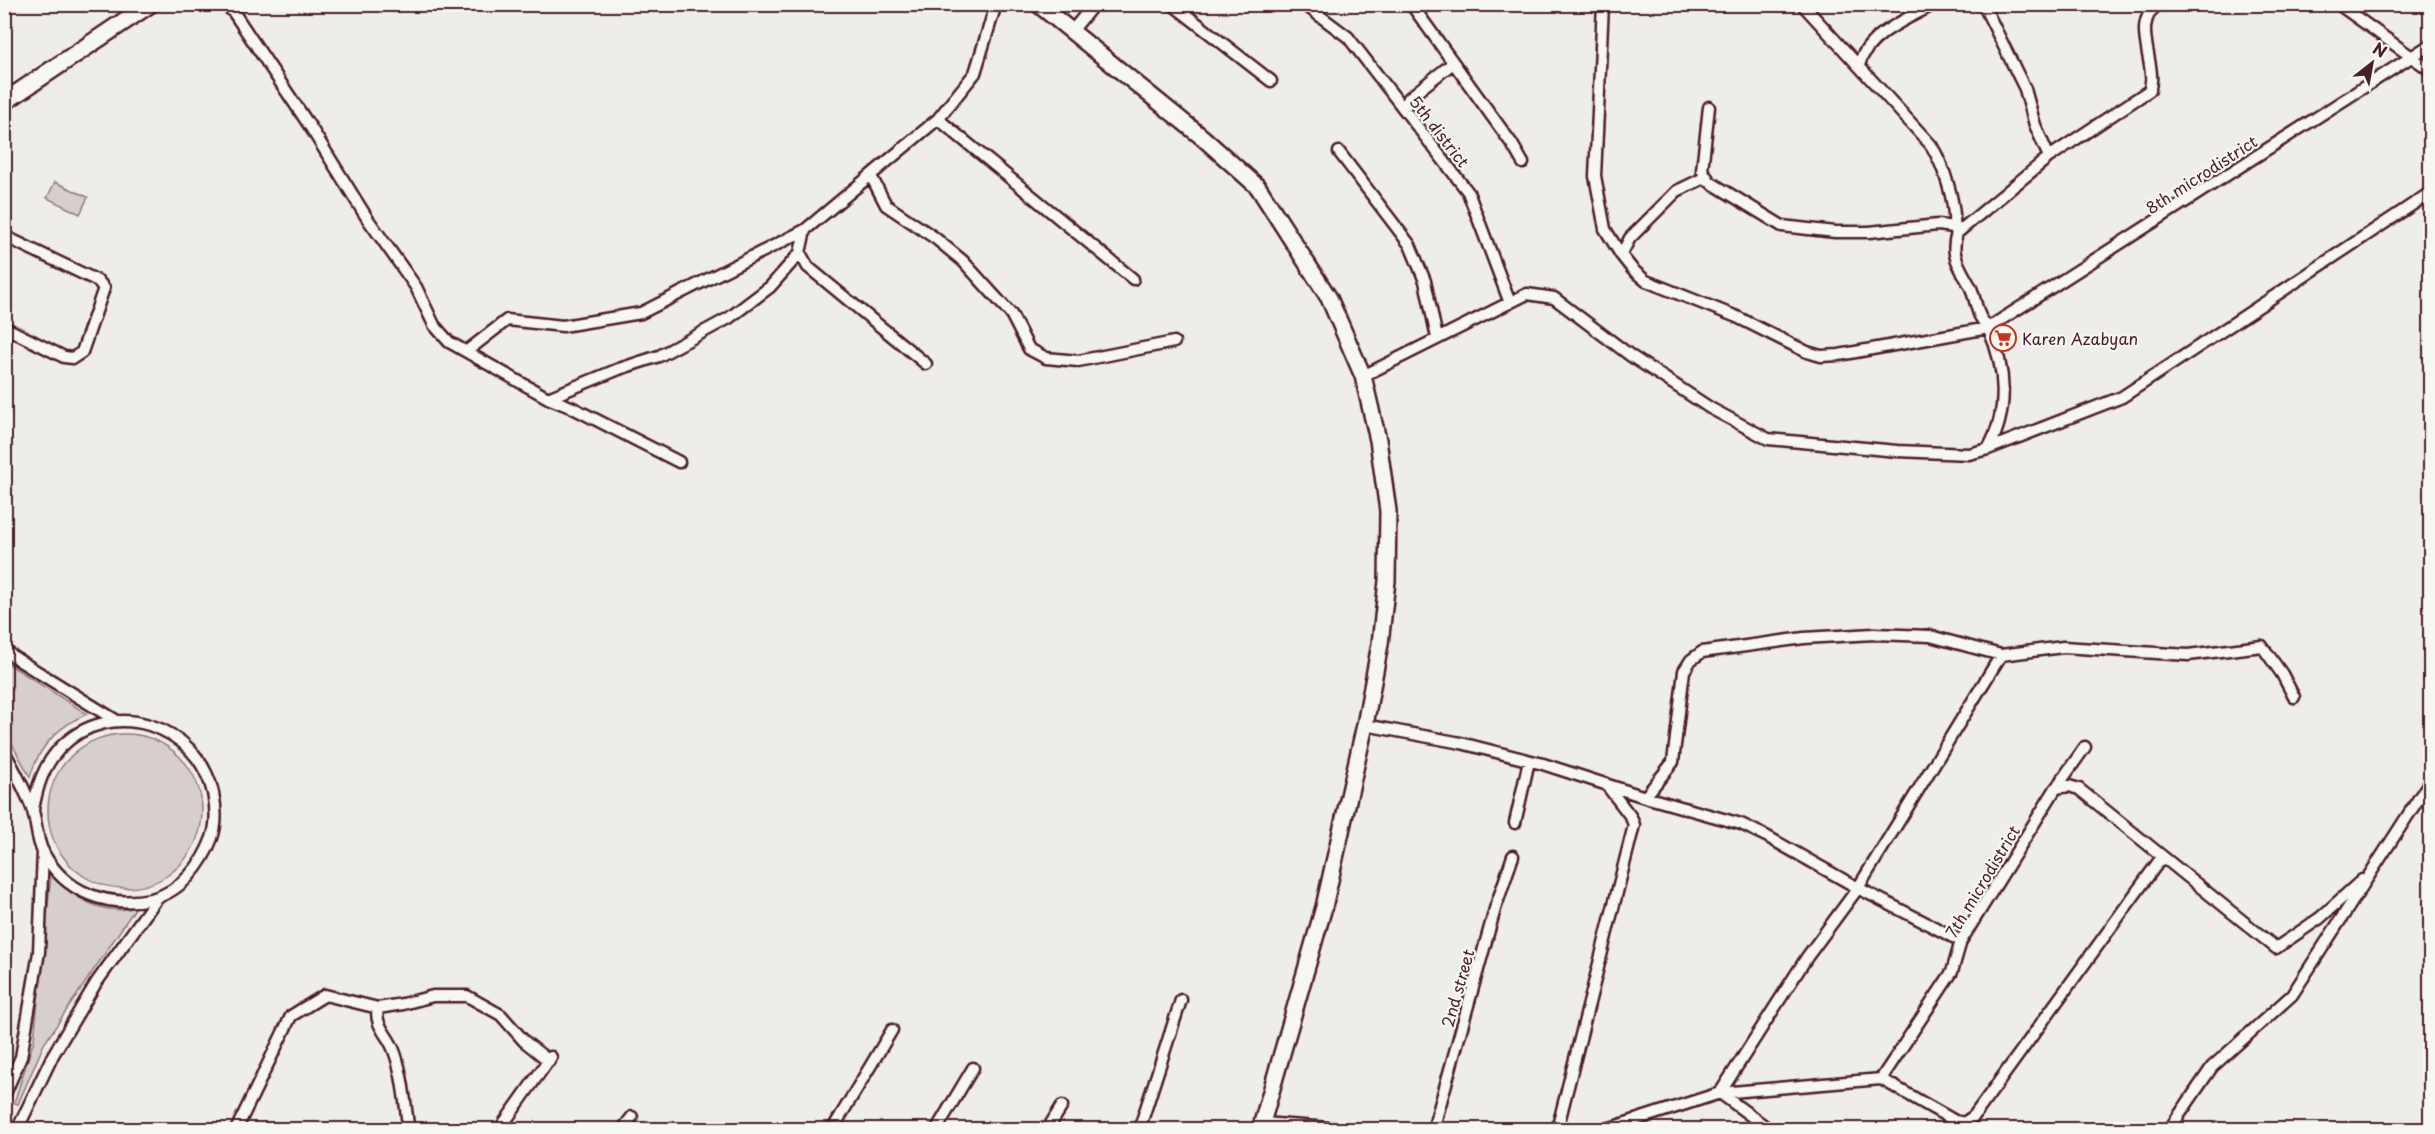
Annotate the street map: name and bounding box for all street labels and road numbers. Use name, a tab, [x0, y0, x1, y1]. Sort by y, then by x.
street label: 5th district	[1404, 90, 1476, 172]
street label: 8th microdistrict	[2140, 129, 2262, 219]
street label: 7th microdistrict	[1939, 820, 2025, 942]
street label: 2nd street	[1434, 946, 1480, 1030]

